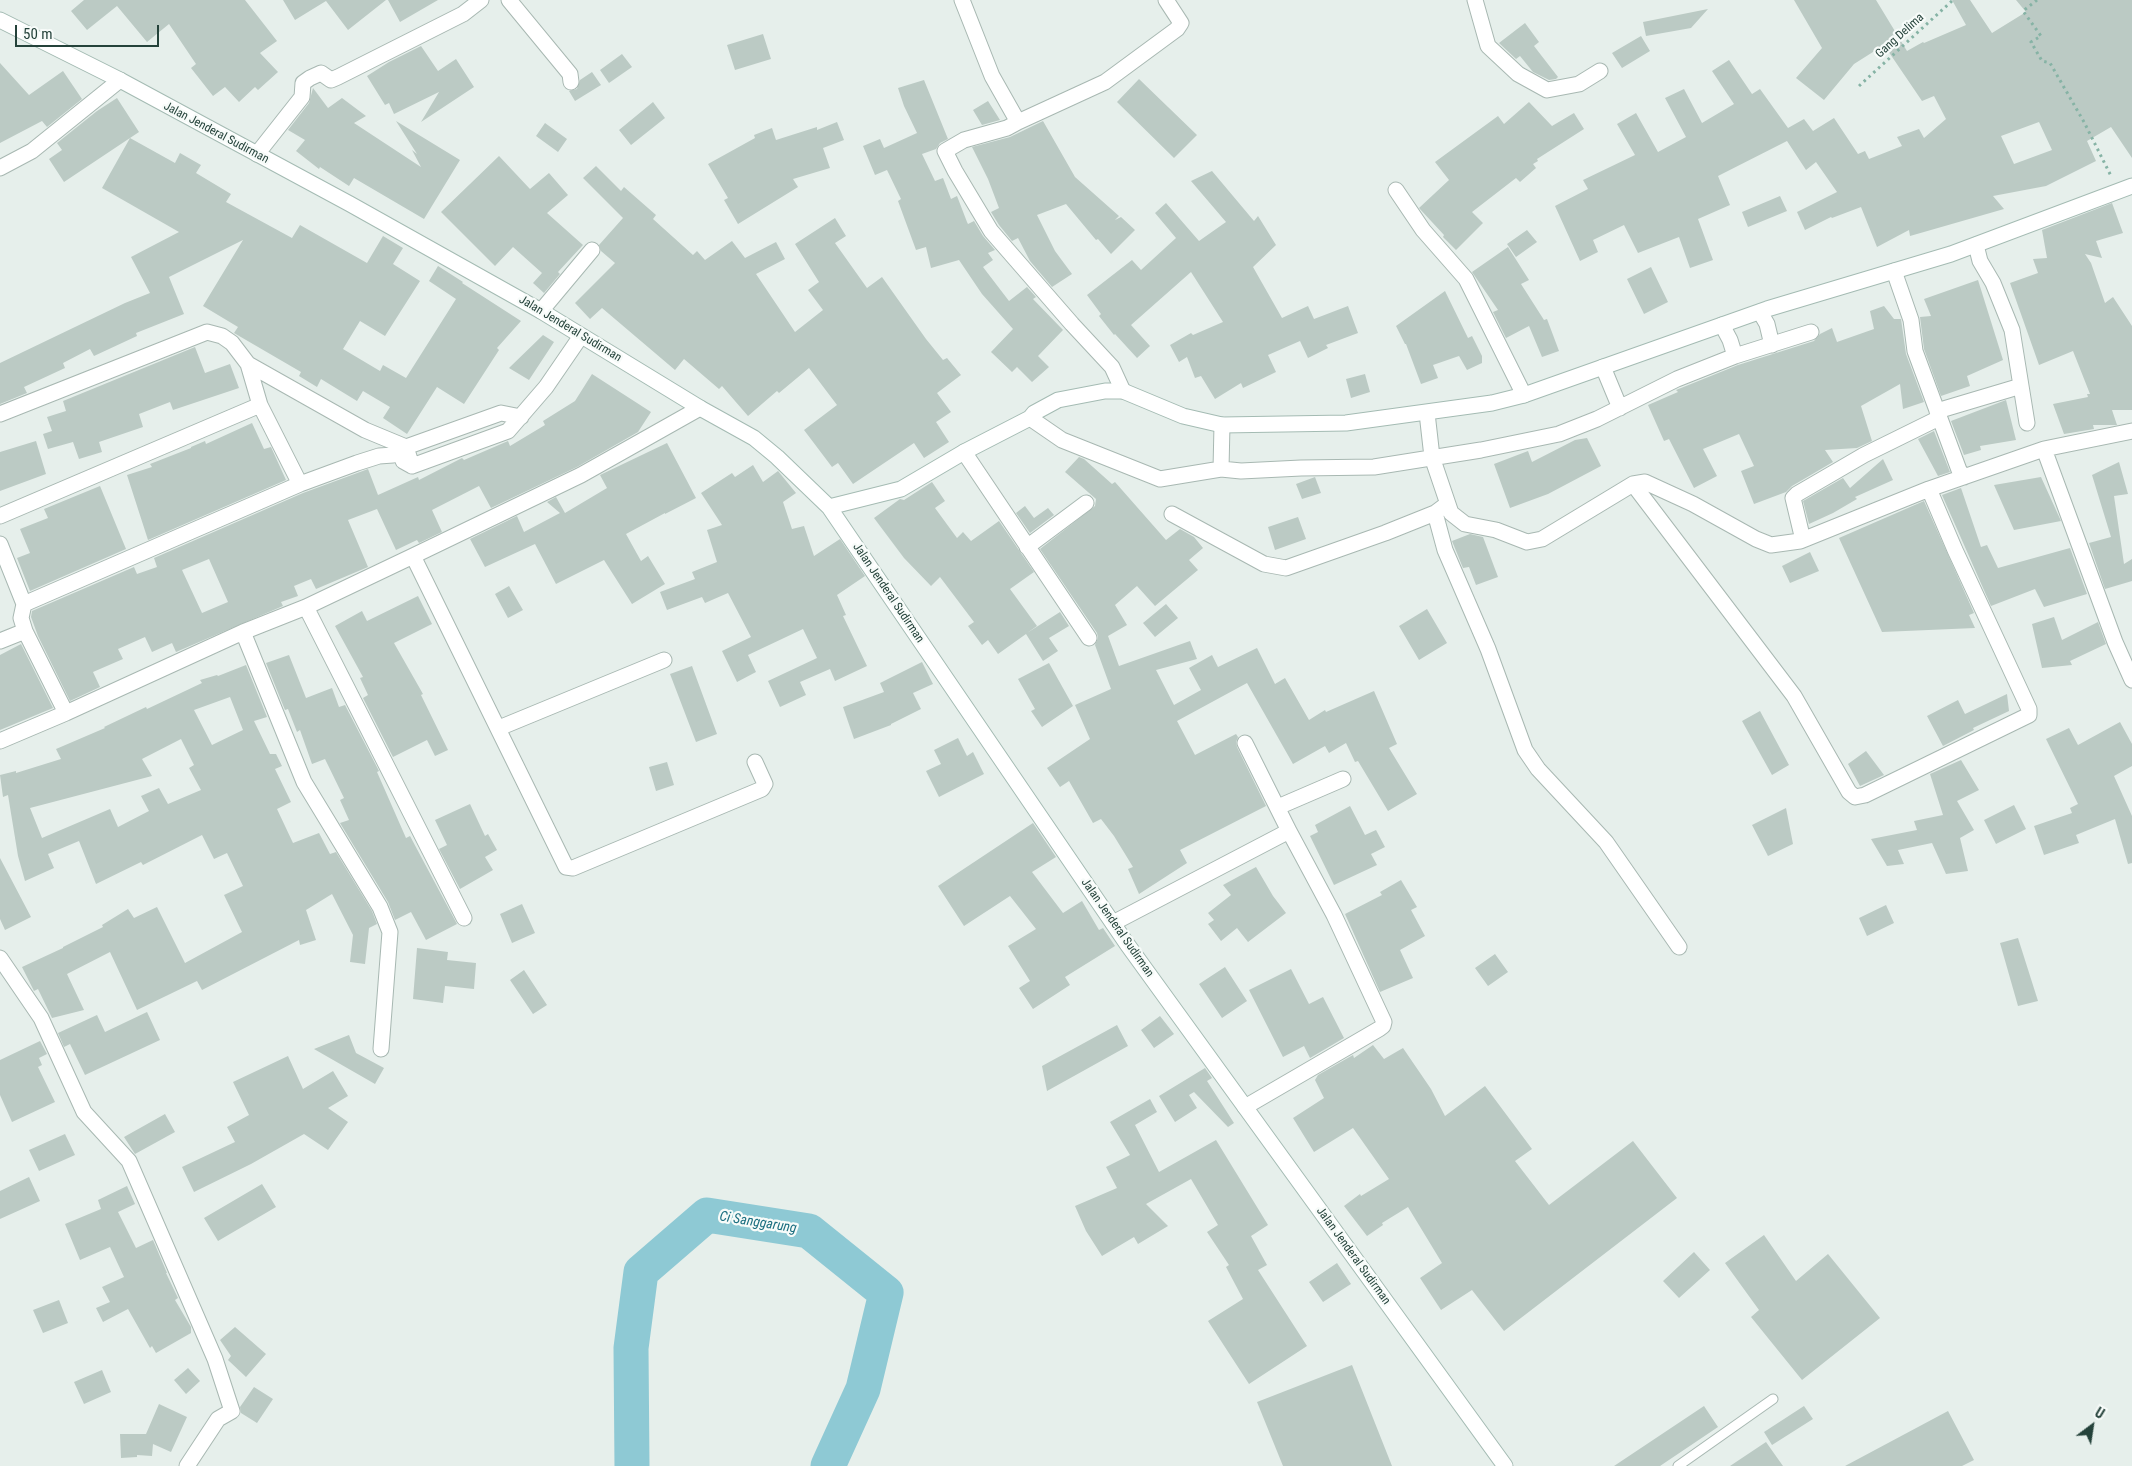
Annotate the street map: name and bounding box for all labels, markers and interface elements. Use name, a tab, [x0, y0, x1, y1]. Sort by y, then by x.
street label: Gang Delima	[1873, 11, 1927, 61]
scale bar	[18, 15, 161, 47]
text: 50 m	[23, 25, 53, 43]
street label: Jalan Jenderal Sudirman	[161, 99, 271, 167]
street label: Jalan Jenderal Sudirman	[516, 293, 624, 365]
street label: Jalan Jenderal Sudirman	[849, 540, 927, 646]
street label: Jalan Jenderal Sudirman	[1078, 876, 1156, 980]
street label: Jalan Jenderal Sudirman	[1313, 1204, 1393, 1308]
water label: Ci Sanggarung	[718, 1209, 798, 1237]
north arrow	[2067, 1401, 2117, 1451]
text: U	[2092, 1404, 2107, 1422]

